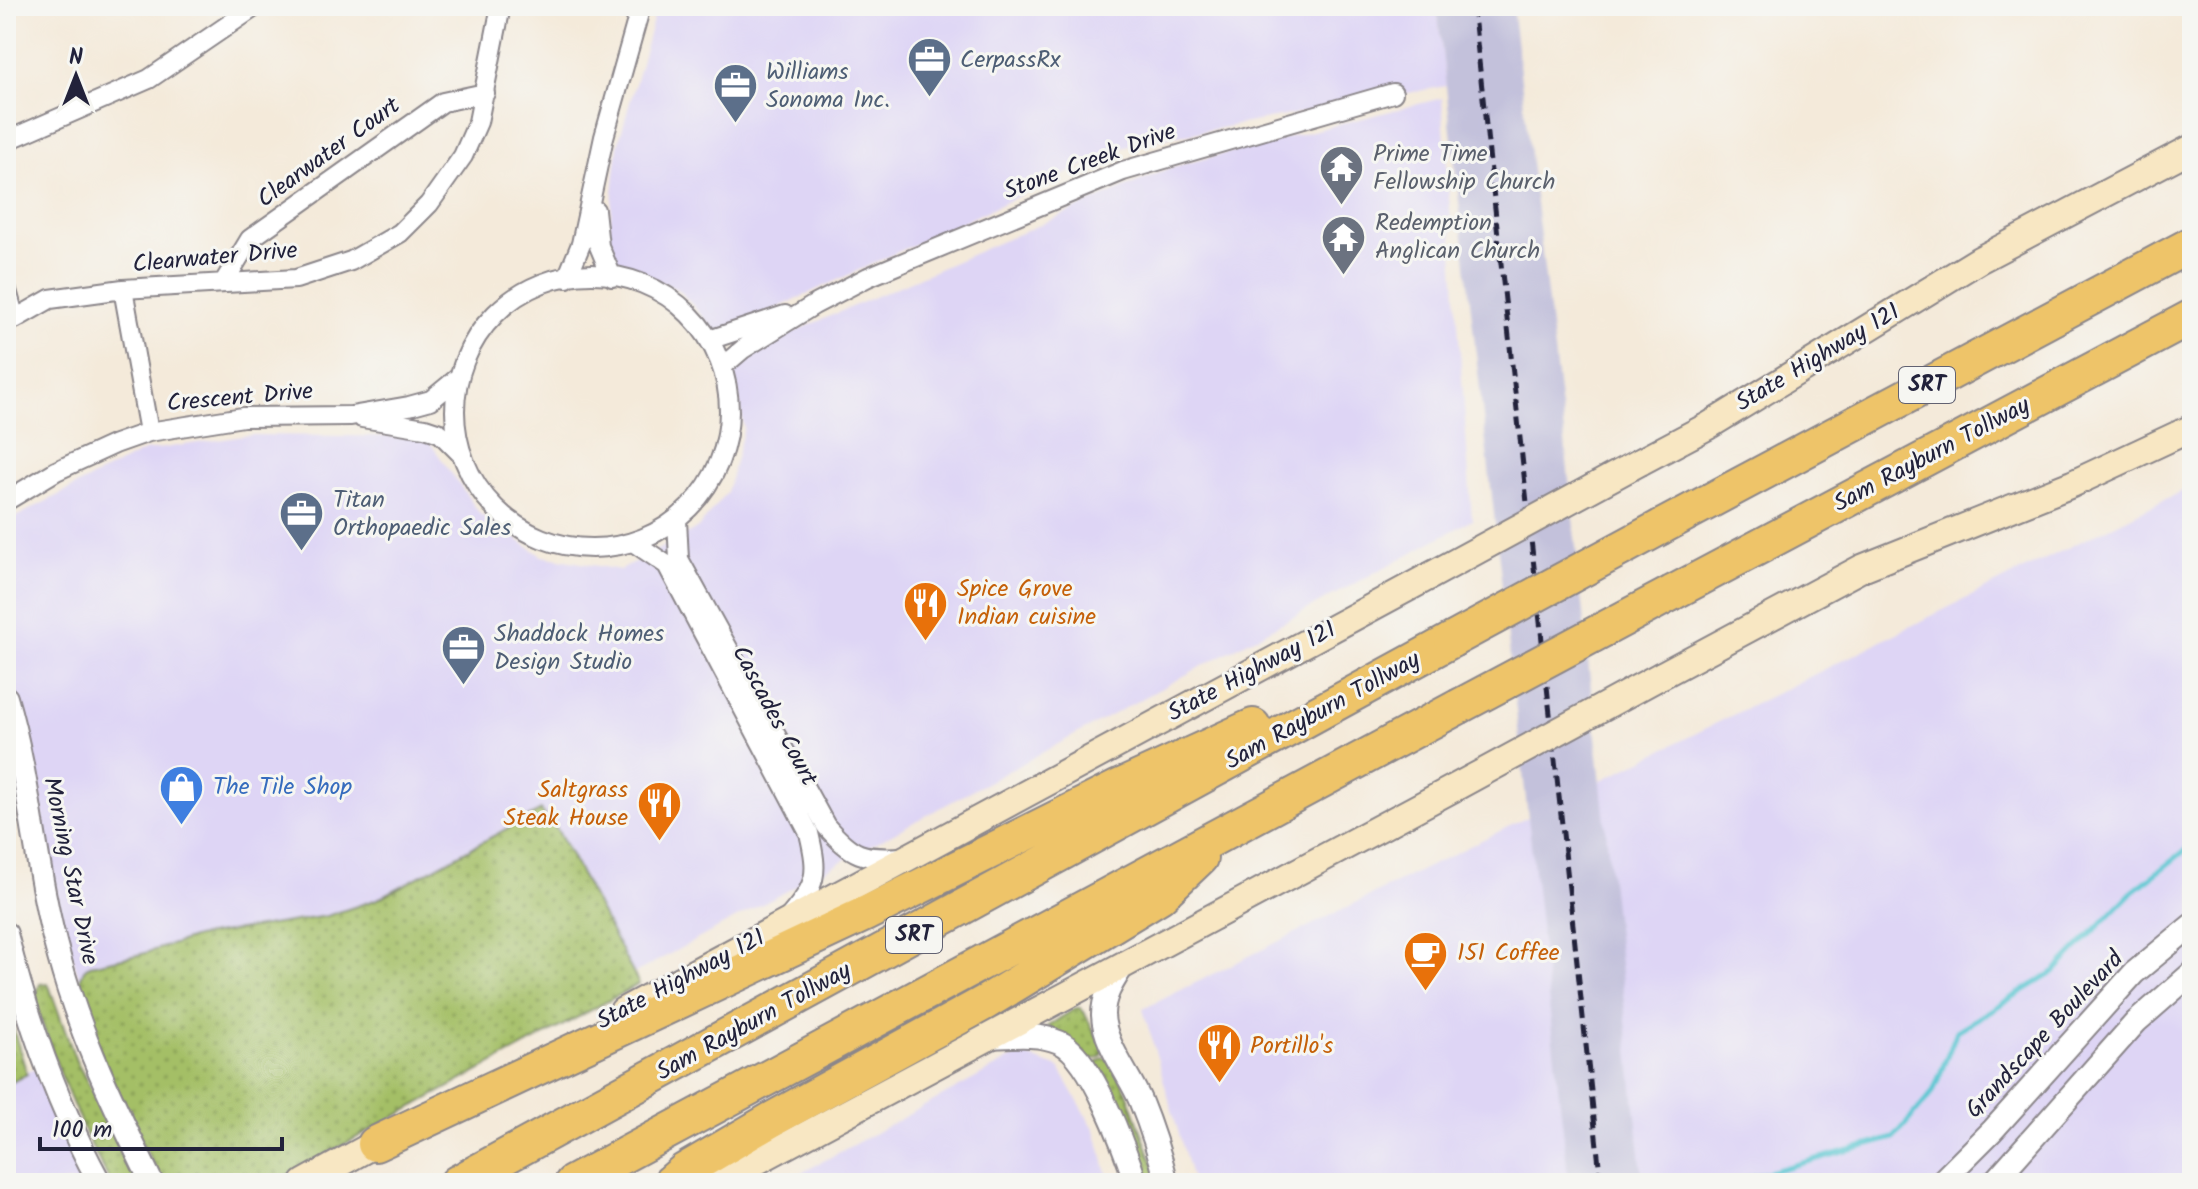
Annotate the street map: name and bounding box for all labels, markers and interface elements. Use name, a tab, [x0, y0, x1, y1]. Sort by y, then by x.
north arrow	[36, 36, 116, 116]
office icon: CerpassRx	[905, 36, 953, 99]
text: N	[69, 41, 83, 76]
place label: CerpassRx	[960, 41, 1061, 80]
place label: Williams Sonoma Inc.	[766, 53, 890, 120]
office icon: Williams Sonoma Inc.	[711, 62, 759, 125]
street label: Clearwater Court	[249, 87, 410, 219]
street label: Stone Creek Drive	[998, 113, 1182, 211]
place label: Prime Time Fellowship Church	[1373, 135, 1555, 202]
temple icon: Prime Time Fellowship Church	[1318, 144, 1366, 207]
place label: Redemption Anglican Church	[1375, 204, 1540, 271]
temple icon: Redemption Anglican Church	[1320, 213, 1368, 276]
street label: Clearwater Drive	[131, 231, 299, 285]
street label: State Highway 121	[1728, 293, 1908, 423]
road number: SRT	[1899, 367, 1955, 403]
street label: Crescent Drive	[165, 372, 315, 424]
street label: Sam Rayburn Tollway	[1827, 386, 2038, 523]
place label: Titan Orthopaedic Sales	[333, 481, 511, 548]
office icon: Titan Orthopaedic Sales	[278, 490, 326, 553]
place label: Spice Grove Indian cuisine	[957, 570, 1096, 637]
restaurant icon: Spice Grove Indian cuisine	[902, 579, 950, 642]
street label: State Highway 121	[1161, 611, 1343, 733]
place label: Shaddock Homes Design Studio	[494, 615, 664, 682]
office icon: Shaddock Homes Design Studio	[439, 624, 487, 687]
street label: Cascades Court	[721, 639, 828, 794]
street label: Sam Rayburn Tollway	[1218, 641, 1428, 781]
shop icon: The Tile Shop	[158, 763, 206, 826]
place label: The Tile Shop	[213, 768, 352, 807]
place label: Saltgrass Steak House	[504, 771, 628, 838]
street label: Morning Star Drive	[31, 774, 109, 969]
restaurant icon: Saltgrass Steak House	[635, 780, 683, 843]
road number: SRT	[886, 917, 942, 953]
street label: State Highway 121	[590, 919, 772, 1041]
cafe icon: 151 Coffee	[1402, 929, 1450, 992]
place label: 151 Coffee	[1457, 934, 1560, 973]
street label: Grandscape Boulevard	[1956, 941, 2134, 1128]
street label: Sam Rayburn Tollway	[649, 952, 859, 1092]
restaurant icon: Portillo's	[1195, 1022, 1243, 1085]
place label: Portillo's	[1250, 1027, 1333, 1066]
scale bar	[40, 1101, 282, 1151]
text: 100 m	[52, 1111, 112, 1150]

